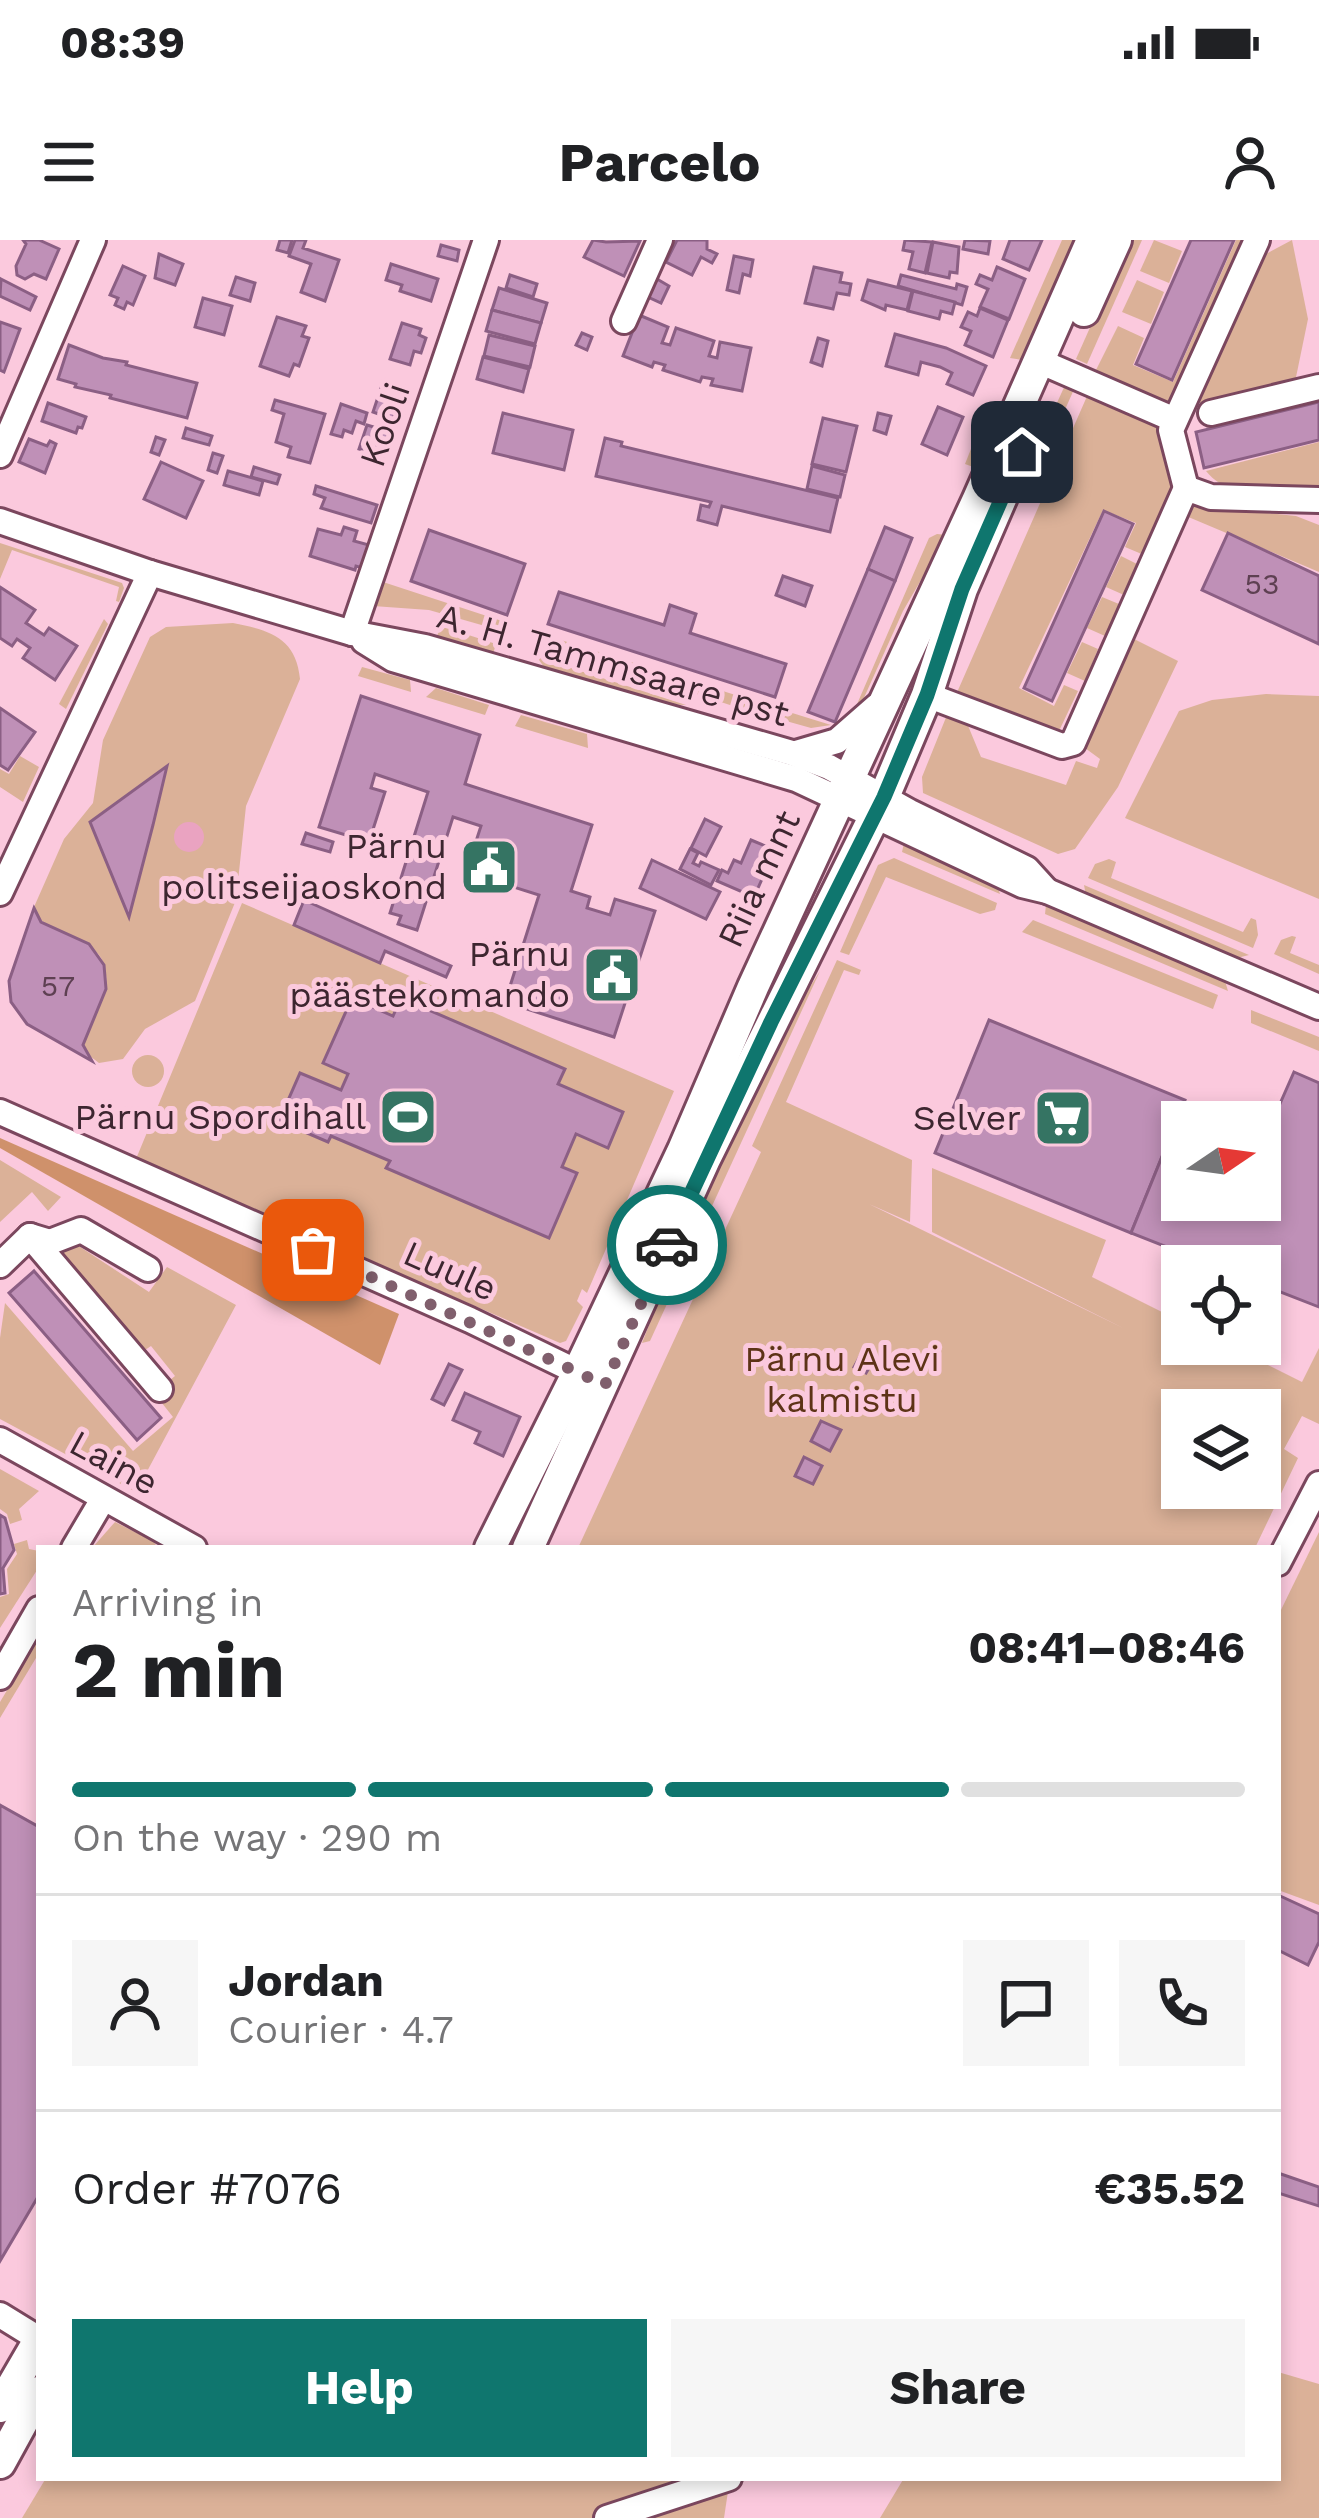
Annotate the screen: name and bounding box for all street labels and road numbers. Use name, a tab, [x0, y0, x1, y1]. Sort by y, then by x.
street label: Kooli	[351, 378, 419, 472]
street label: A. H. Tammsaare pst	[432, 595, 794, 735]
street label: Riia mnt	[709, 804, 809, 954]
street label: Luule	[397, 1232, 503, 1310]
street label: Laine	[62, 1422, 166, 1504]

